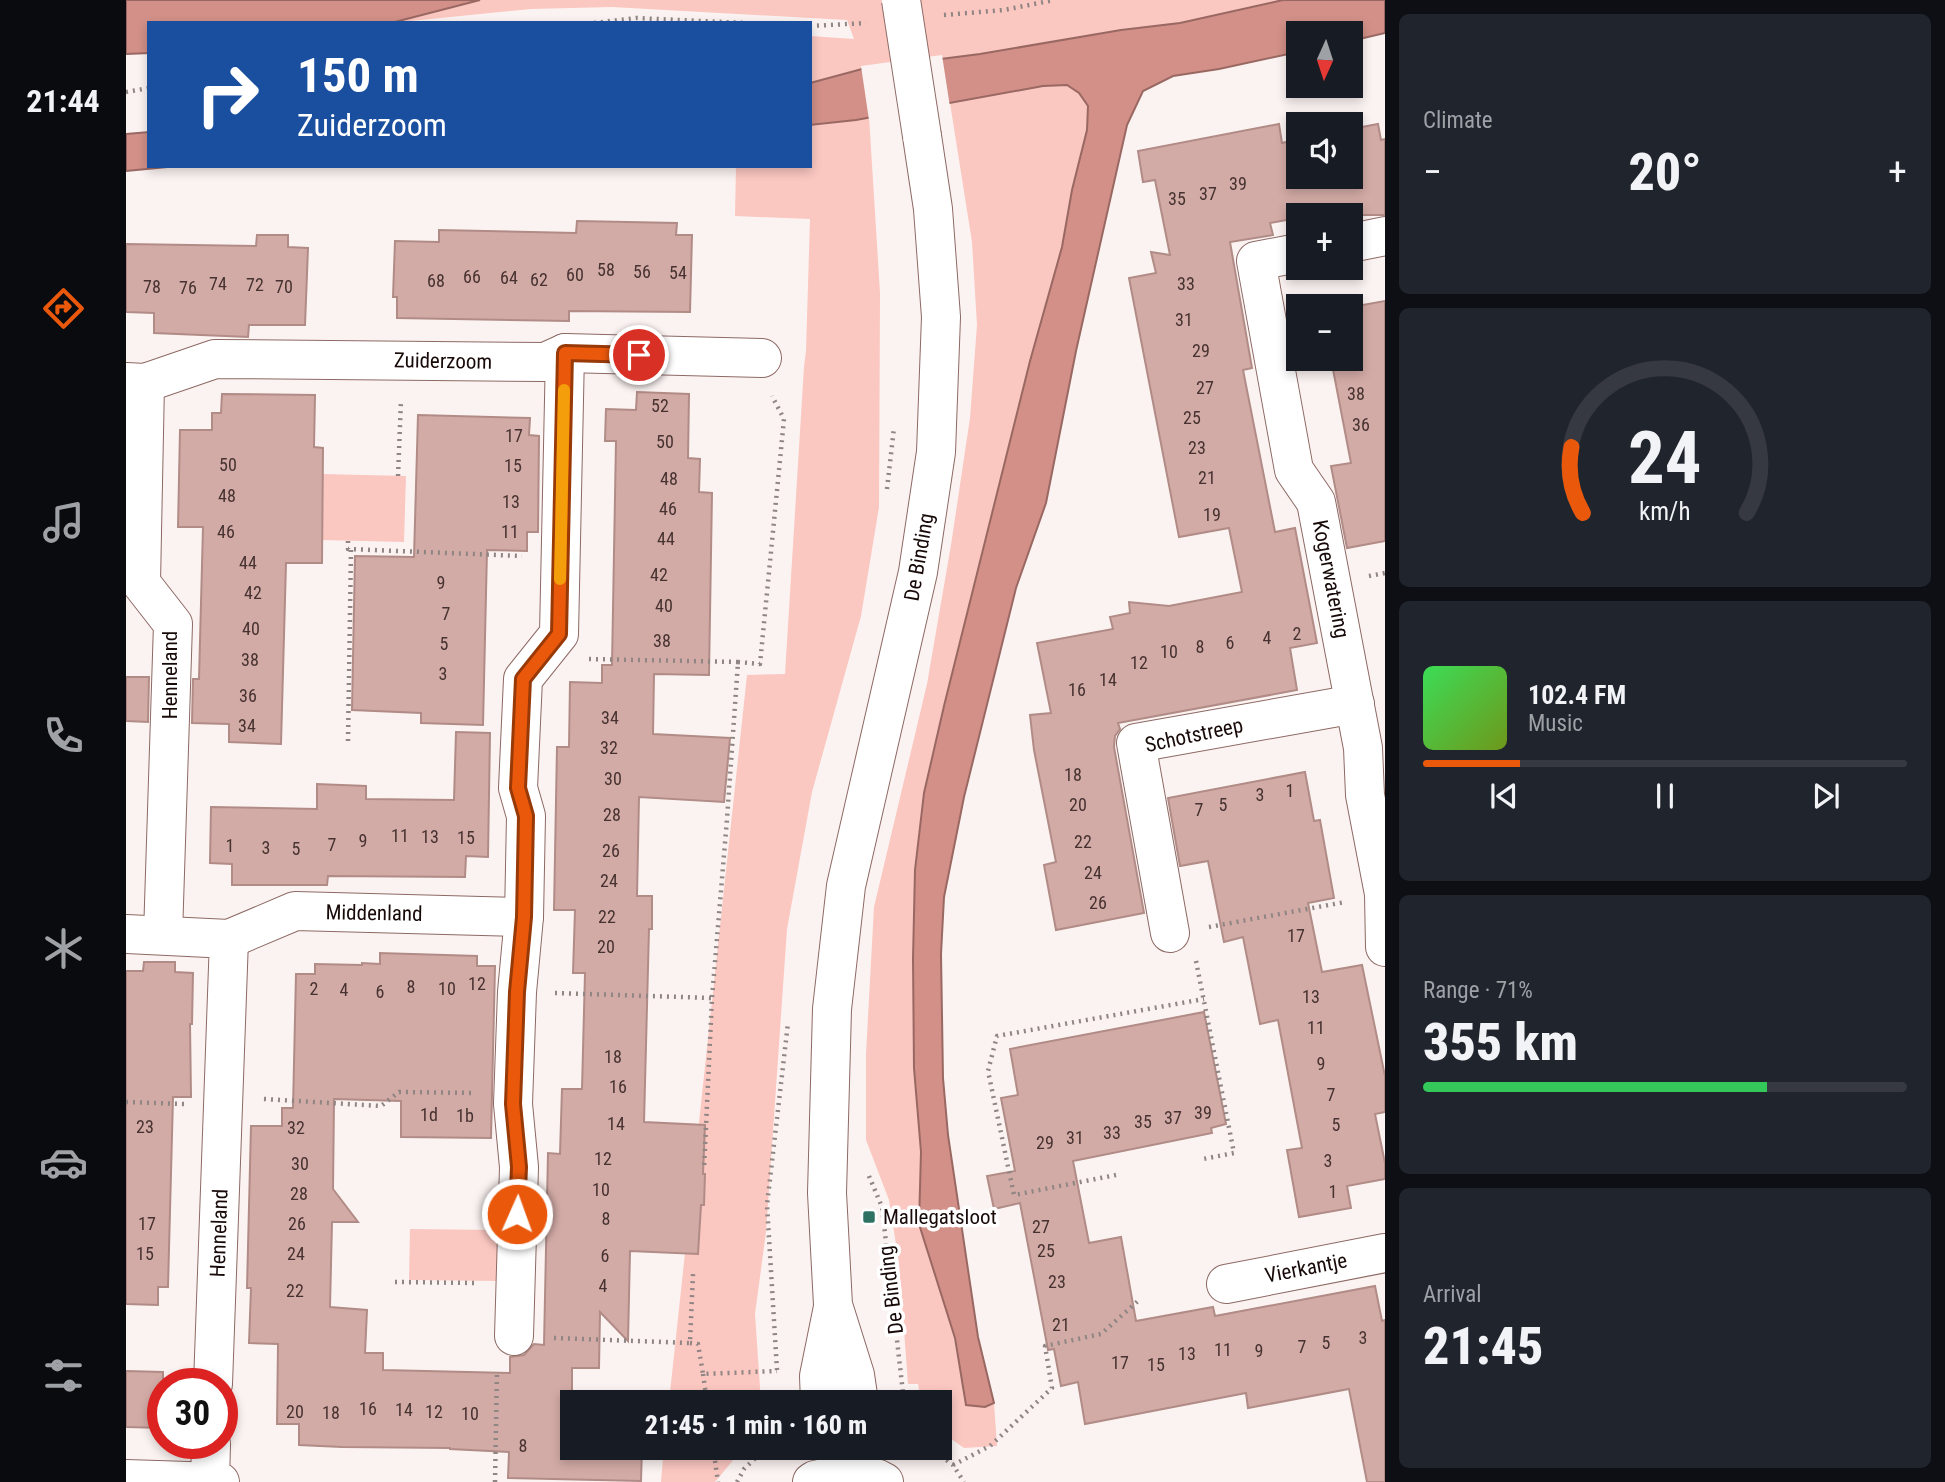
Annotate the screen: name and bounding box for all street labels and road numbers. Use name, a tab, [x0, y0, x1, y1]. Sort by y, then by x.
street label: Zuiderzoom	[394, 348, 492, 374]
street label: De Binding	[899, 511, 939, 603]
street label: Kogerwatering	[1308, 518, 1354, 640]
street label: Henneland	[158, 631, 182, 719]
street label: Schotstreep	[1143, 713, 1245, 757]
street label: Middenland	[325, 900, 423, 926]
street label: Henneland	[205, 1188, 233, 1278]
street label: De Binding	[874, 1244, 908, 1336]
street label: Vierkantje	[1263, 1248, 1349, 1288]

